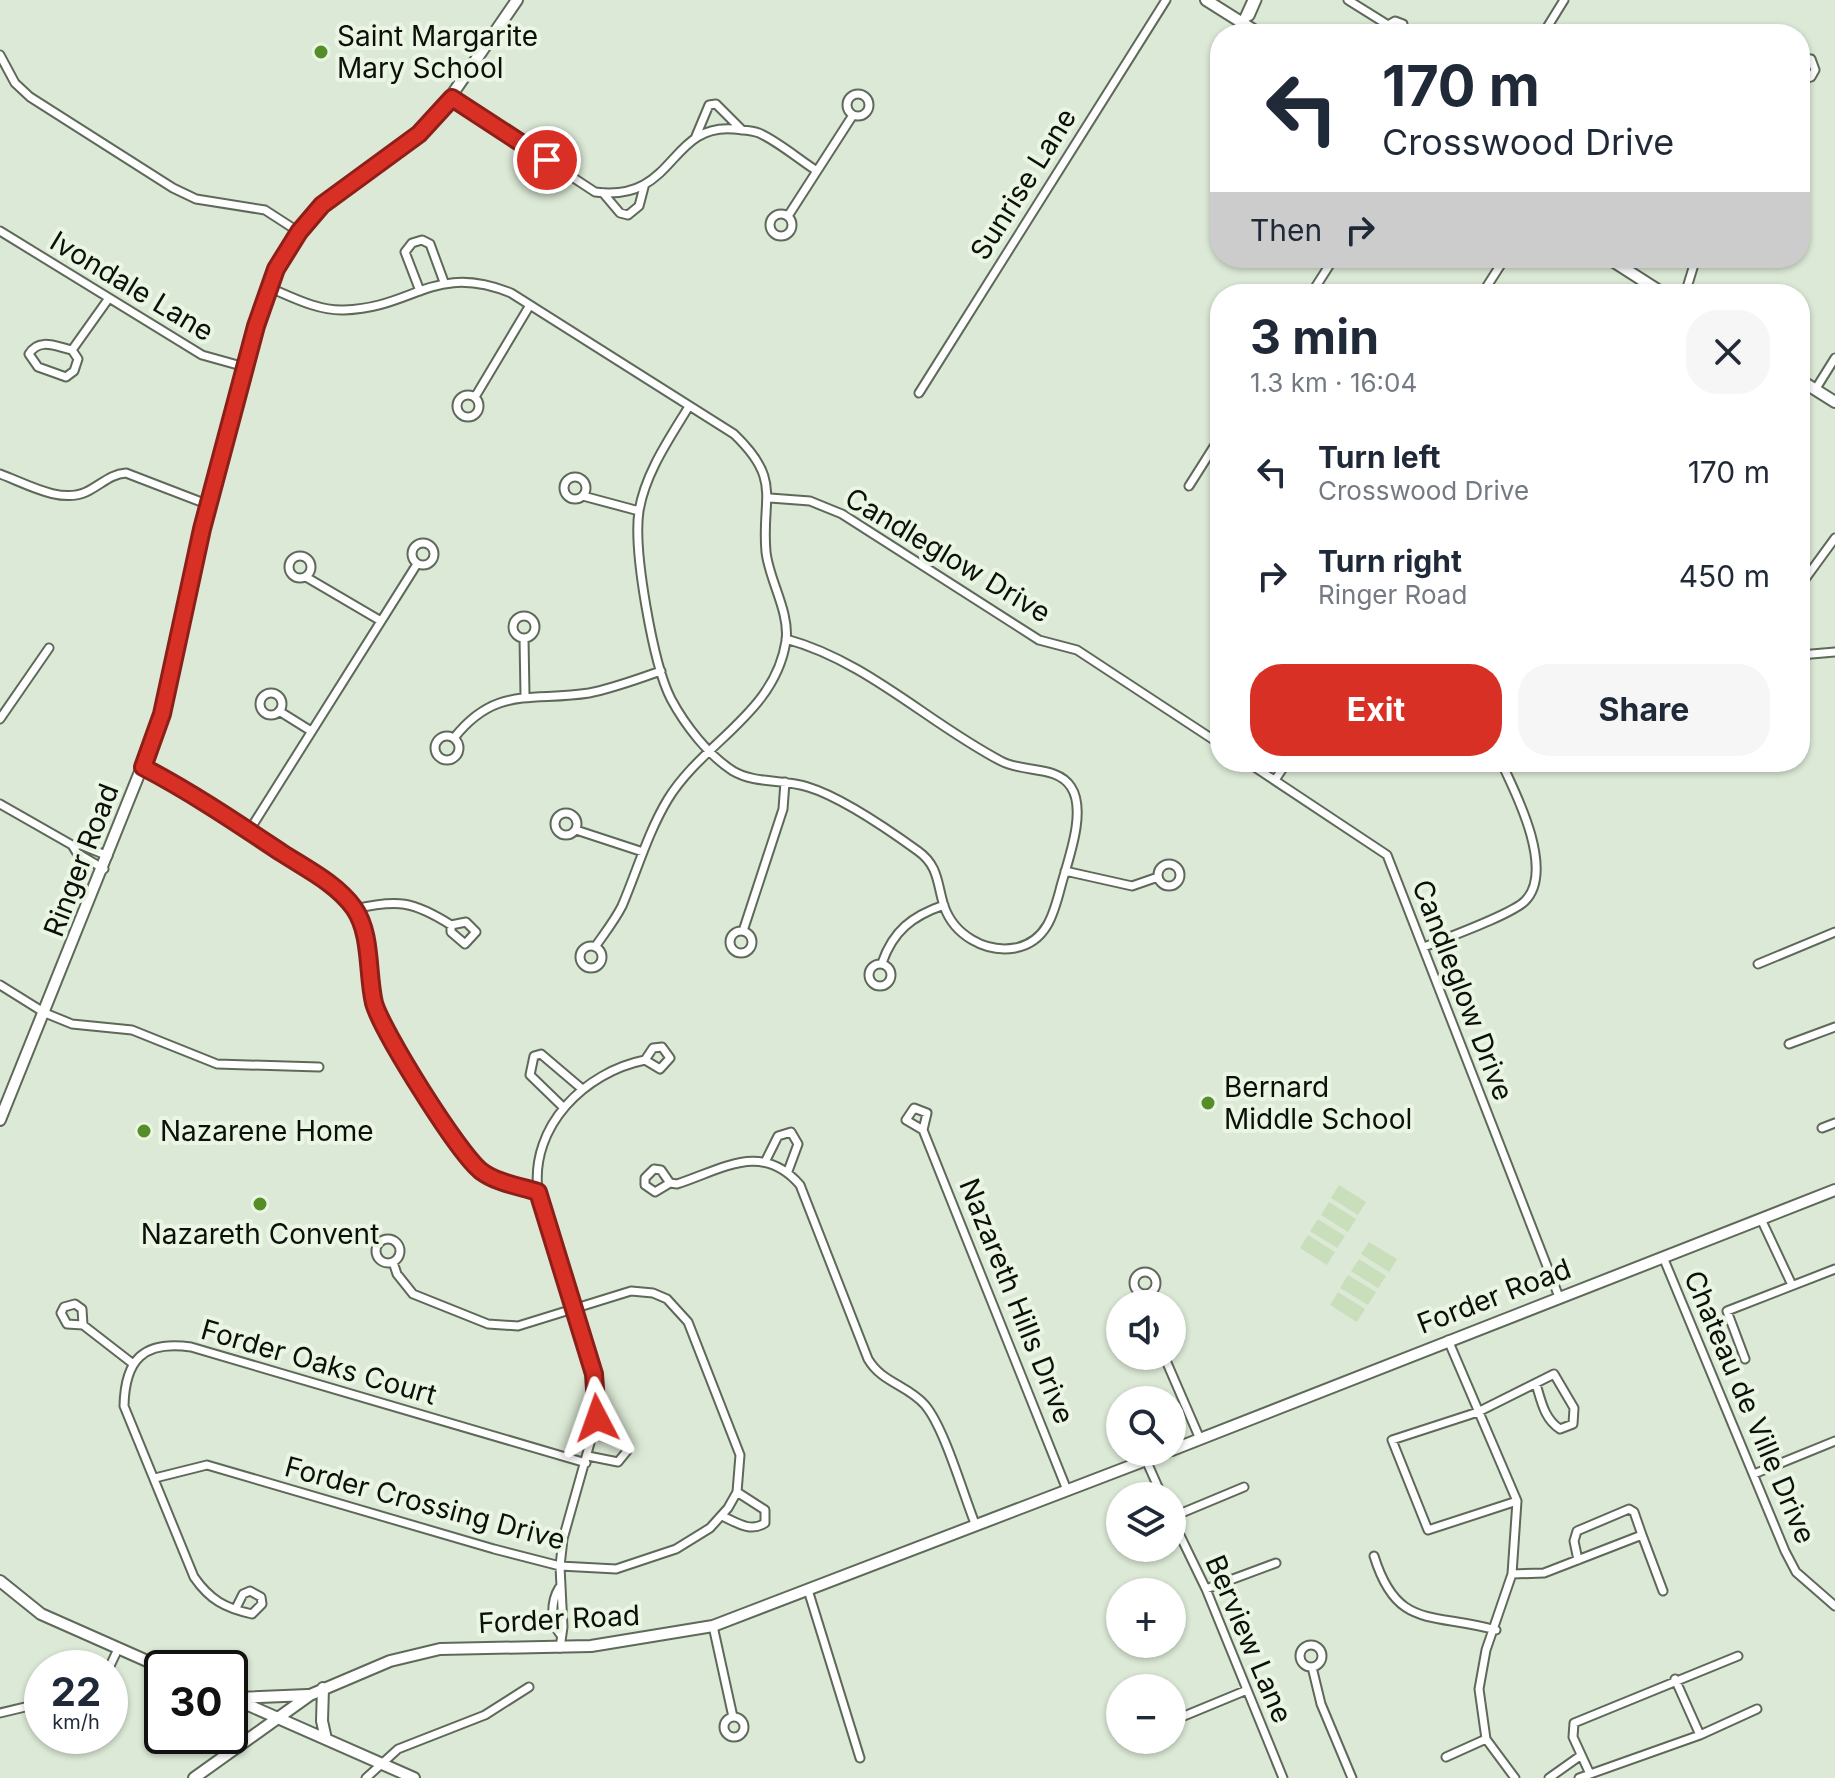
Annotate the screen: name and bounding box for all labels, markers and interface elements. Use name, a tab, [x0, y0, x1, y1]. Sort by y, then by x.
place label: Saint Margarite Mary School	[337, 19, 538, 85]
marker: Saint Margarite Mary School	[312, 43, 330, 61]
text: 170 m	[1382, 52, 1540, 120]
icon: left	[1250, 56, 1354, 160]
street label: Sunrise Lane	[963, 102, 1083, 266]
text: Crosswood Drive	[1382, 120, 1674, 164]
pin	[513, 126, 581, 194]
icon: arrive	[525, 138, 569, 182]
icon: right	[1338, 208, 1382, 252]
text: Then	[1250, 212, 1322, 248]
street label: Ivondale Lane	[44, 224, 220, 348]
text: 3 min	[1250, 307, 1379, 366]
button: close	[1686, 310, 1770, 394]
text: 1.3 km · 16:04	[1250, 367, 1417, 398]
text: Turn left	[1318, 439, 1440, 475]
icon: left	[1250, 450, 1294, 494]
text: 170 m	[1688, 454, 1770, 490]
text: Crosswood Drive	[1318, 475, 1529, 506]
street label: Candleglow Drive	[839, 480, 1057, 630]
text: Turn right	[1318, 543, 1462, 579]
icon: right	[1250, 554, 1294, 598]
text: 450 m	[1679, 558, 1770, 594]
text: Ringer Road	[1318, 579, 1467, 610]
button: Exit	[1250, 664, 1502, 756]
button: Share	[1518, 664, 1770, 756]
street label: Ringer Road	[36, 779, 126, 941]
street label: Candleglow Drive	[1405, 875, 1521, 1105]
place label: Bernard Middle School	[1224, 1070, 1412, 1136]
marker: Bernard Middle School	[1199, 1094, 1217, 1112]
place label: Nazarene Home	[160, 1114, 374, 1148]
marker: Nazarene Home	[135, 1122, 153, 1140]
street label: Nazareth Hills Drive	[952, 1173, 1082, 1429]
marker: Nazareth Convent	[251, 1195, 269, 1213]
place label: Nazareth Convent	[141, 1217, 379, 1251]
street label: Forder Road	[1412, 1251, 1576, 1341]
street label: Chateau de Ville Drive	[1677, 1265, 1823, 1549]
map controls	[1106, 1290, 1186, 1754]
button: sound	[1106, 1290, 1186, 1370]
street label: Forder Oaks Court	[197, 1312, 441, 1412]
position arrow	[555, 1376, 639, 1460]
button: search	[1106, 1386, 1186, 1466]
street label: Forder Crossing Drive	[281, 1449, 569, 1557]
button: layers	[1106, 1482, 1186, 1562]
street label: Berview Lane	[1198, 1550, 1300, 1728]
button: +	[1106, 1578, 1186, 1658]
street label: Forder Road	[477, 1598, 641, 1640]
speed limit sign: 30	[144, 1650, 248, 1754]
text: 22	[51, 1667, 101, 1716]
button: −	[1106, 1674, 1186, 1754]
text: km/h	[52, 1710, 100, 1734]

